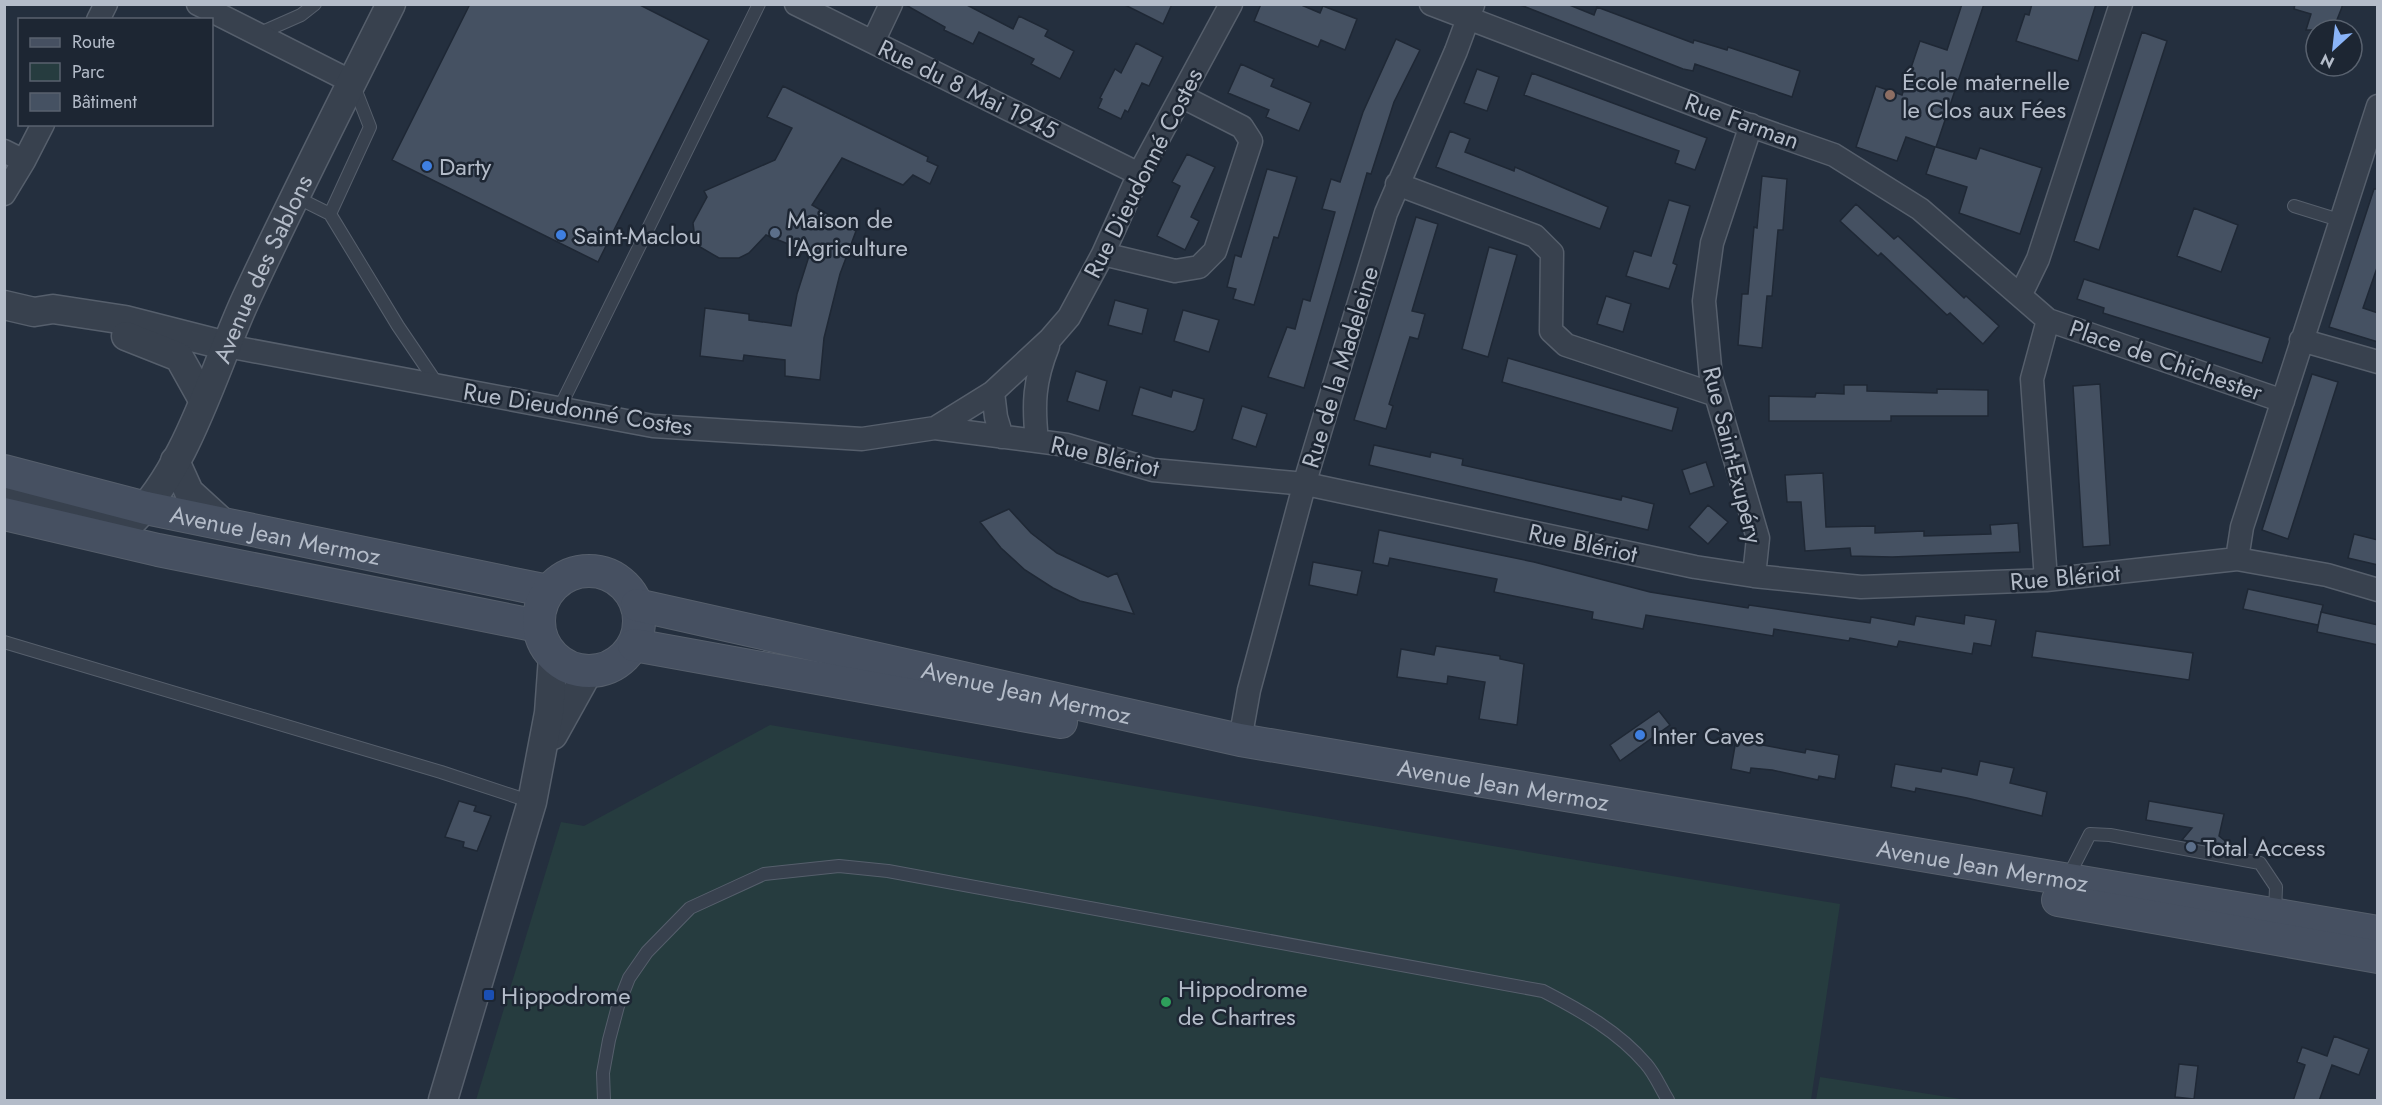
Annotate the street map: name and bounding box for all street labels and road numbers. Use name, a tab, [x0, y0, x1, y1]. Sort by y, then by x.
street label: Rue du 8 Mai 1945	[872, 30, 1064, 148]
street label: Rue Dieudonné Costes	[1075, 62, 1211, 284]
street label: Rue Farman	[1680, 84, 1804, 158]
street label: Avenue des Sablons	[204, 168, 321, 368]
street label: Rue de la Madeleine	[1293, 262, 1387, 472]
street label: Place de Chichester	[2065, 311, 2268, 410]
street label: Rue Saint-Exupéry	[1694, 363, 1772, 548]
street label: Rue Dieudonné Costes	[461, 374, 695, 444]
street label: Rue Blériot	[1047, 427, 1163, 485]
street label: Avenue Jean Mermoz	[167, 496, 384, 574]
street label: Rue Blériot	[1525, 514, 1641, 572]
street label: Rue Blériot	[2009, 555, 2122, 599]
street label: Avenue Jean Mermoz	[918, 652, 1135, 733]
street label: Avenue Jean Mermoz	[1395, 749, 1612, 819]
street label: Avenue Jean Mermoz	[1874, 830, 2091, 900]

